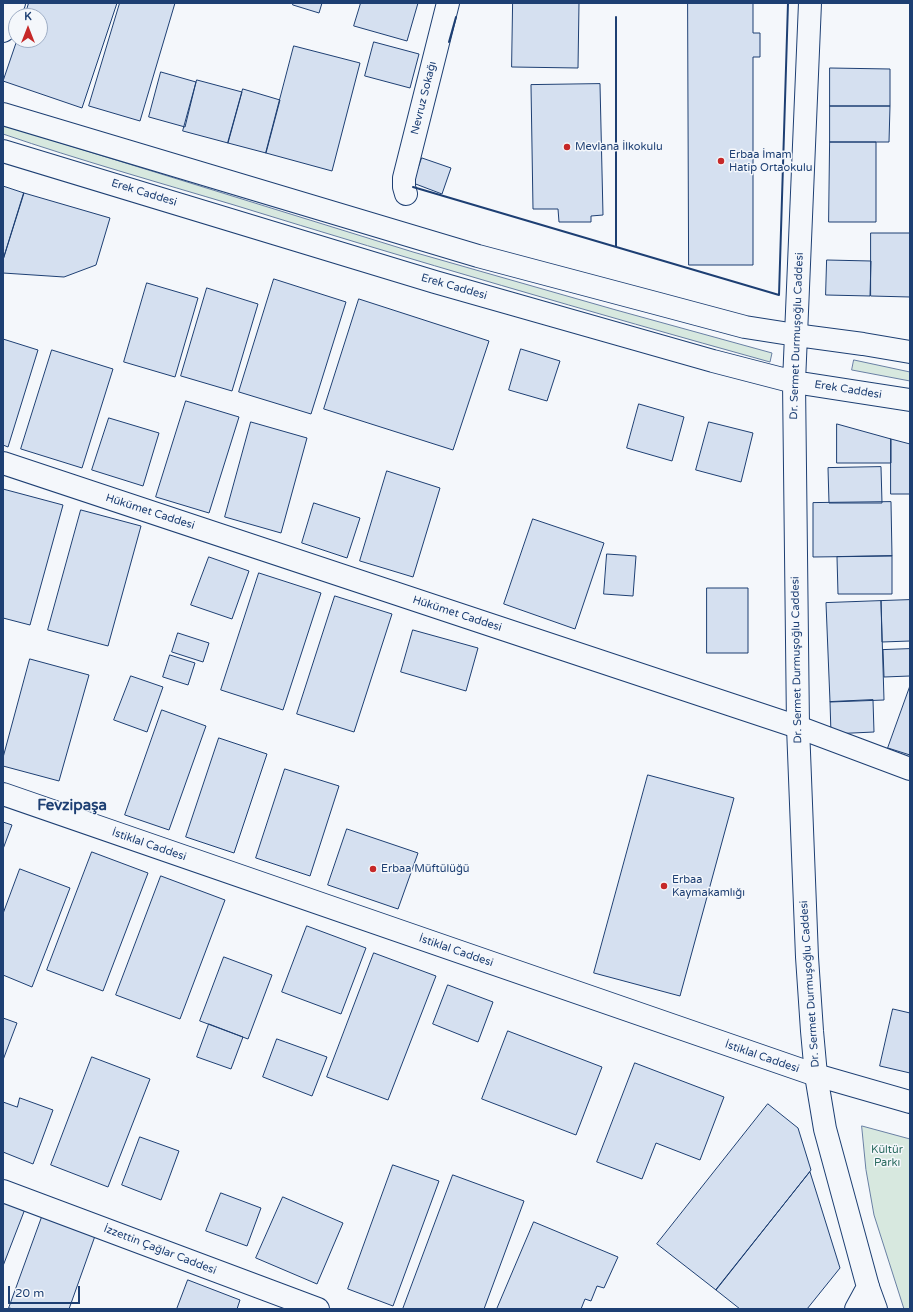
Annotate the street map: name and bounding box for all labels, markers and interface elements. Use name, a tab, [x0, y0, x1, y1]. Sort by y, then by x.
north arrow	[8, 8, 48, 48]
text: K	[24, 10, 32, 23]
street label: Nevruz Sokağı	[409, 60, 439, 136]
place label: Mevlana İlkokulu	[575, 140, 663, 154]
marker: Mevlana İlkokulu	[562, 142, 572, 152]
place label: Erbaa İmam Hatip Ortaokulu	[729, 148, 812, 174]
marker: Erbaa İmam Hatip Ortaokulu	[716, 156, 726, 166]
street label: Erek Caddesi	[110, 177, 178, 209]
street label: Dr. Sermet Durmuşoğlu Caddesi	[787, 252, 807, 420]
street label: Erek Caddesi	[419, 271, 489, 303]
street label: Erek Caddesi	[813, 378, 883, 402]
street label: Hükümet Caddesi	[104, 491, 196, 533]
street label: Dr. Sermet Durmuşoğlu Caddesi	[789, 576, 805, 744]
street label: Hükümet Caddesi	[411, 593, 503, 635]
district label: Fevzipaşa	[37, 797, 107, 815]
street label: İstiklal Caddesi	[110, 826, 188, 864]
place label: Erbaa Müftülüğü	[381, 862, 470, 876]
marker: Erbaa Müftülüğü	[368, 864, 378, 874]
place label: Erbaa Kaymakamlığı	[672, 873, 745, 899]
marker: Erbaa Kaymakamlığı	[659, 881, 669, 891]
street label: Dr. Sermet Durmuşoğlu Caddesi	[798, 900, 822, 1068]
street label: İstiklal Caddesi	[417, 932, 495, 970]
street label: İstiklal Caddesi	[723, 1038, 801, 1076]
park label: Kültür Parkı	[871, 1143, 903, 1169]
street label: İzzettin Çağlar Caddesi	[102, 1222, 218, 1278]
scale bar	[10, 1278, 82, 1304]
text: 20 m	[15, 1286, 44, 1300]

